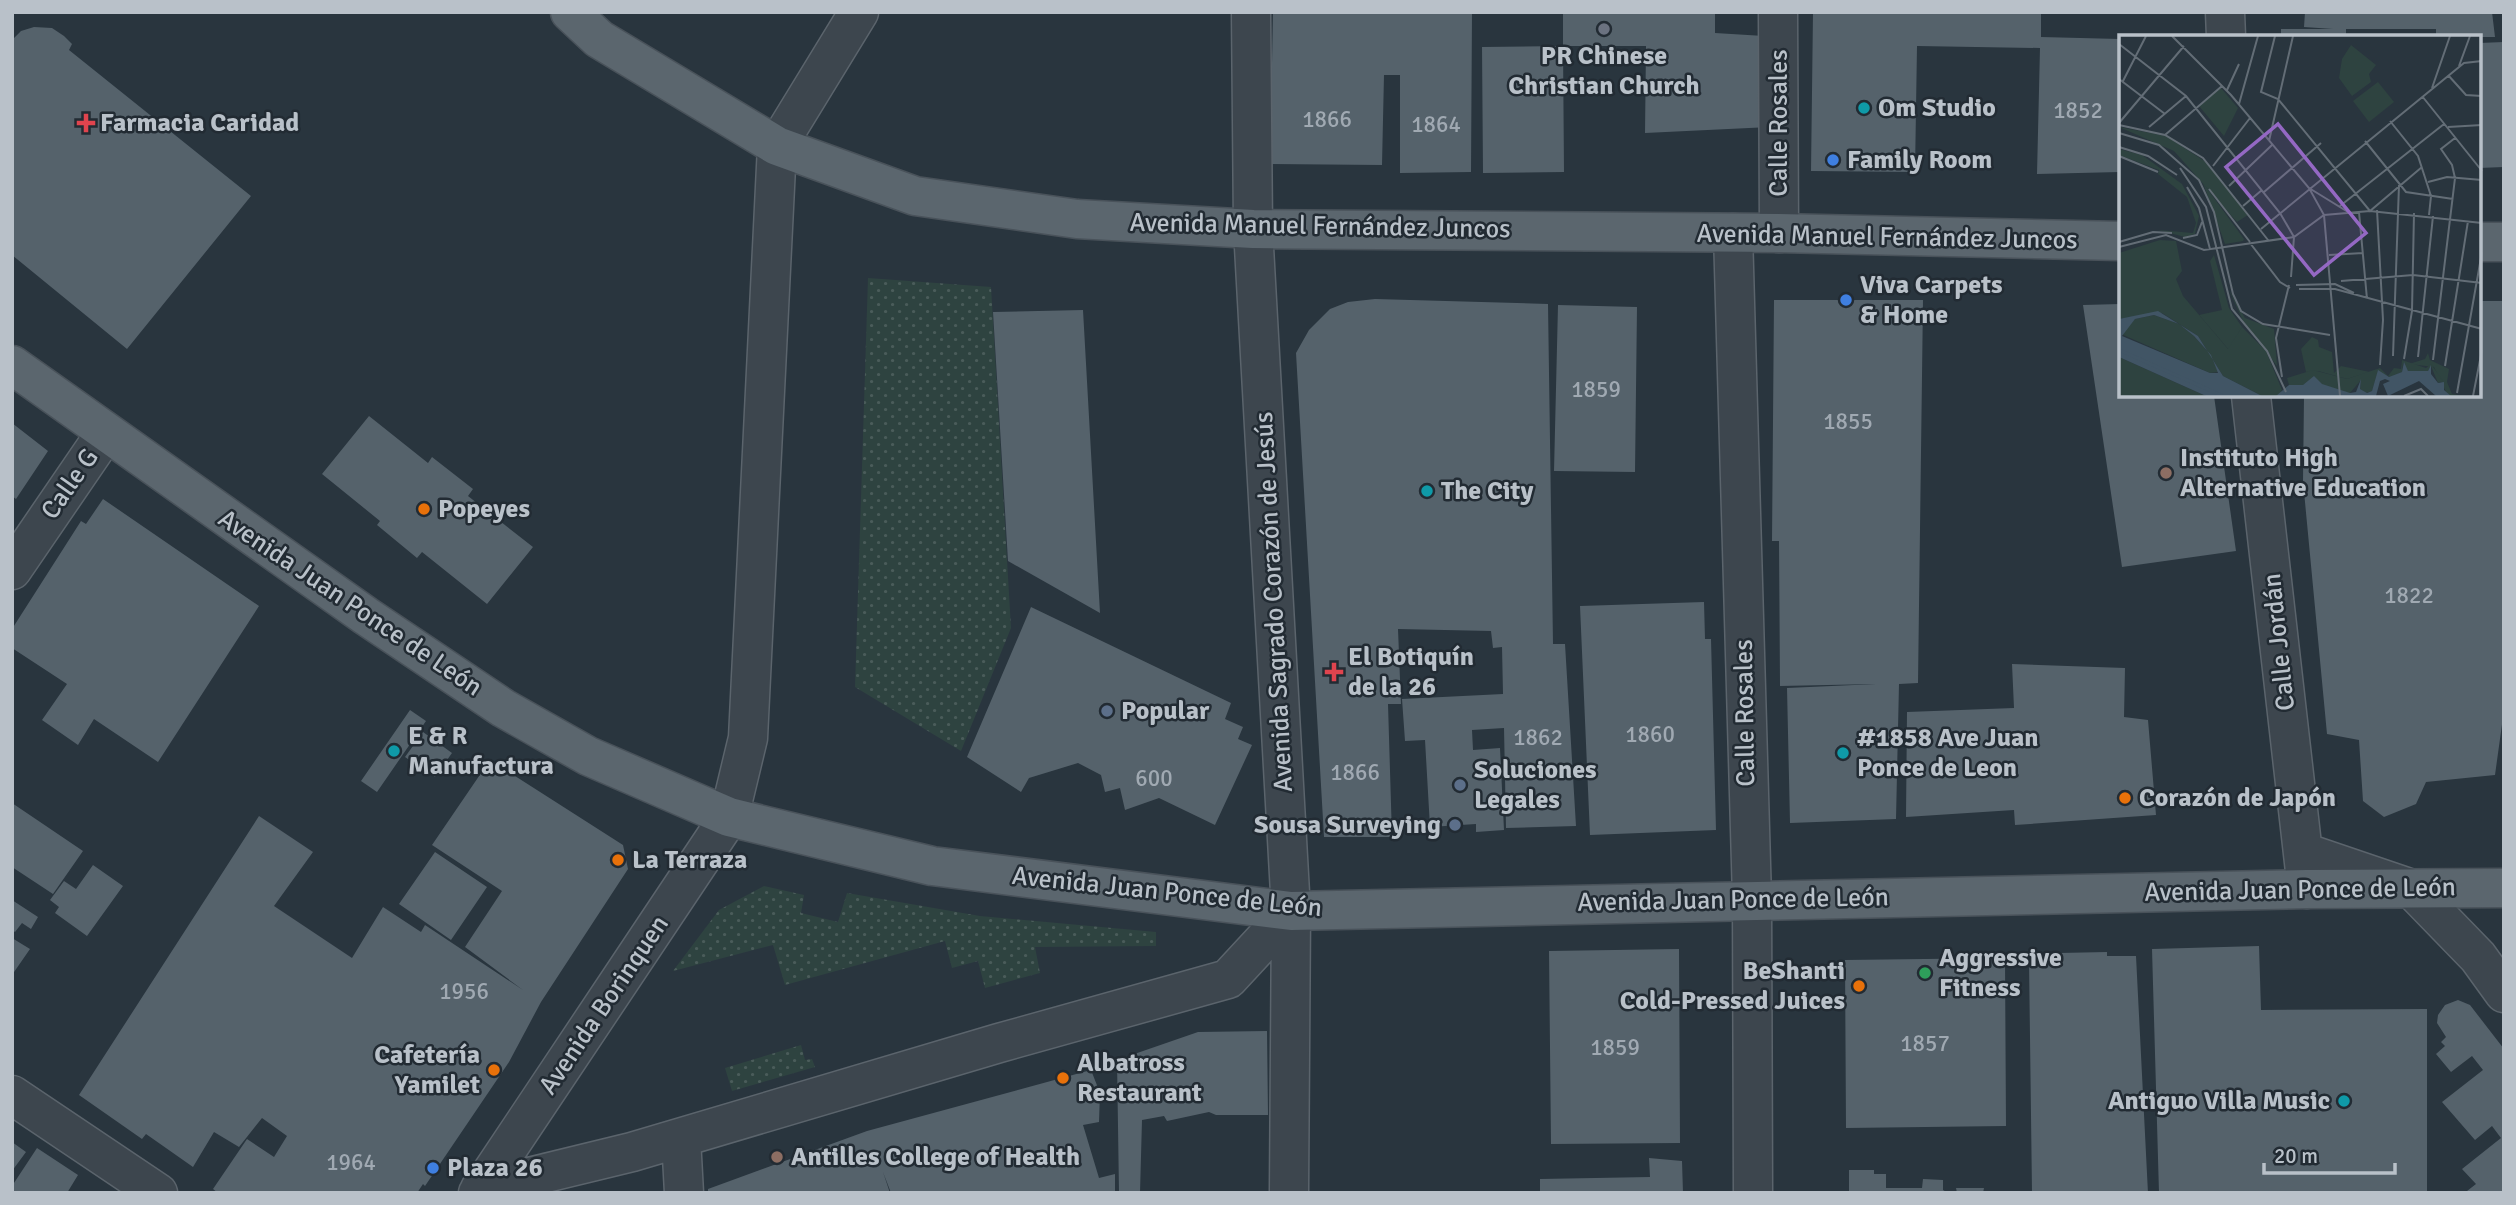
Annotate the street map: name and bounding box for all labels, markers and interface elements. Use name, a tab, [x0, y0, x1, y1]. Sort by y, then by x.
marker: PR Chinese Christian Church	[1596, 21, 1612, 37]
inset map	[2119, 35, 2481, 397]
place label: PR Chinese Christian Church	[1508, 40, 1700, 102]
street label: Calle Rosales	[1763, 49, 1795, 197]
place label: Om Studio	[1878, 92, 1996, 124]
house number: 1852	[2053, 96, 2103, 125]
marker: Om Studio	[1856, 100, 1872, 116]
house number: 1866	[1302, 105, 1352, 134]
place label: Farmacia Caridad	[100, 107, 299, 139]
house number: 1864	[1411, 110, 1461, 139]
marker: Farmacia Caridad	[78, 115, 94, 131]
place label: Family Room	[1847, 144, 1992, 176]
marker: Family Room	[1825, 152, 1841, 168]
street label: Avenida Manuel Fernández Juncos	[1129, 207, 1511, 245]
street label: Avenida Manuel Fernández Juncos	[1696, 218, 2078, 256]
place label: Viva Carpets & Home	[1860, 269, 2002, 331]
marker: Viva Carpets & Home	[1838, 292, 1854, 308]
house number: 1859	[1571, 375, 1621, 404]
house number: 1855	[1823, 407, 1873, 436]
street label: Avenida Sagrado Corazón de Jesús	[1248, 411, 1300, 793]
place label: Instituto High Alternative Education	[2180, 442, 2426, 504]
street label: Calle G	[34, 443, 106, 525]
marker: Instituto High Alternative Education	[2158, 465, 2174, 481]
place label: The City	[1441, 475, 1533, 507]
marker: The City	[1419, 483, 1435, 499]
place label: Popeyes	[438, 493, 530, 525]
marker: Popeyes	[416, 501, 432, 517]
street label: Avenida Juan Ponce de León	[212, 503, 488, 703]
street label: Calle Jordán	[2256, 572, 2302, 712]
house number: 1822	[2384, 581, 2434, 610]
street label: Calle Rosales	[1728, 639, 1762, 787]
place label: El Botiquín de la 26	[1348, 641, 1474, 703]
marker: El Botiquín de la 26	[1326, 664, 1342, 680]
place label: Popular	[1121, 695, 1210, 727]
marker: Popular	[1099, 703, 1115, 719]
place label: E & R Manufactura	[408, 720, 554, 782]
house number: 1860	[1625, 720, 1675, 749]
place label: #1858 Ave Juan Ponce de Leon	[1857, 722, 2039, 784]
house number: 1862	[1513, 723, 1563, 752]
marker: E & R Manufactura	[386, 743, 402, 759]
marker: #1858 Ave Juan Ponce de Leon	[1835, 745, 1851, 761]
place label: Soluciones Legales	[1474, 754, 1597, 816]
house number: 1866	[1330, 758, 1380, 787]
house number: 600	[1135, 764, 1173, 793]
marker: Soluciones Legales	[1452, 777, 1468, 793]
place label: Corazón de Japón	[2139, 782, 2336, 814]
marker: Corazón de Japón	[2117, 790, 2133, 806]
place label: Sousa Surveying	[1254, 809, 1441, 841]
marker: Sousa Surveying	[1447, 817, 1463, 833]
place label: La Terraza	[632, 844, 747, 876]
marker: La Terraza	[610, 852, 626, 868]
street label: Avenida Juan Ponce de León	[1010, 860, 1324, 924]
street label: Avenida Juan Ponce de León	[2144, 871, 2456, 909]
street label: Avenida Juan Ponce de León	[1577, 881, 1889, 919]
street label: Avenida Borinquen	[532, 909, 676, 1101]
place label: Aggressive Fitness	[1939, 942, 2062, 1004]
place label: BeShanti Cold-Pressed Juices	[1620, 955, 1845, 1017]
marker: Aggressive Fitness	[1917, 965, 1933, 981]
house number: 1956	[439, 977, 489, 1006]
marker: BeShanti Cold-Pressed Juices	[1851, 978, 1867, 994]
house number: 1857	[1900, 1029, 1950, 1058]
house number: 1859	[1590, 1033, 1640, 1062]
place label: Cafetería Yamilet	[374, 1039, 480, 1101]
place label: Albatross Restaurant	[1077, 1047, 1202, 1109]
marker: Cafetería Yamilet	[486, 1062, 502, 1078]
marker: Albatross Restaurant	[1055, 1070, 1071, 1086]
place label: Antiguo Villa Music	[2108, 1085, 2330, 1117]
marker: Antiguo Villa Music	[2336, 1093, 2352, 1109]
scale bar	[2264, 1132, 2395, 1176]
place label: Antilles College of Health	[791, 1141, 1080, 1173]
text: 20 m	[2274, 1143, 2318, 1169]
house number: 1964	[326, 1148, 376, 1177]
marker: Antilles College of Health	[769, 1149, 785, 1165]
place label: Plaza 26	[447, 1152, 543, 1184]
marker: Plaza 26	[425, 1160, 441, 1176]

